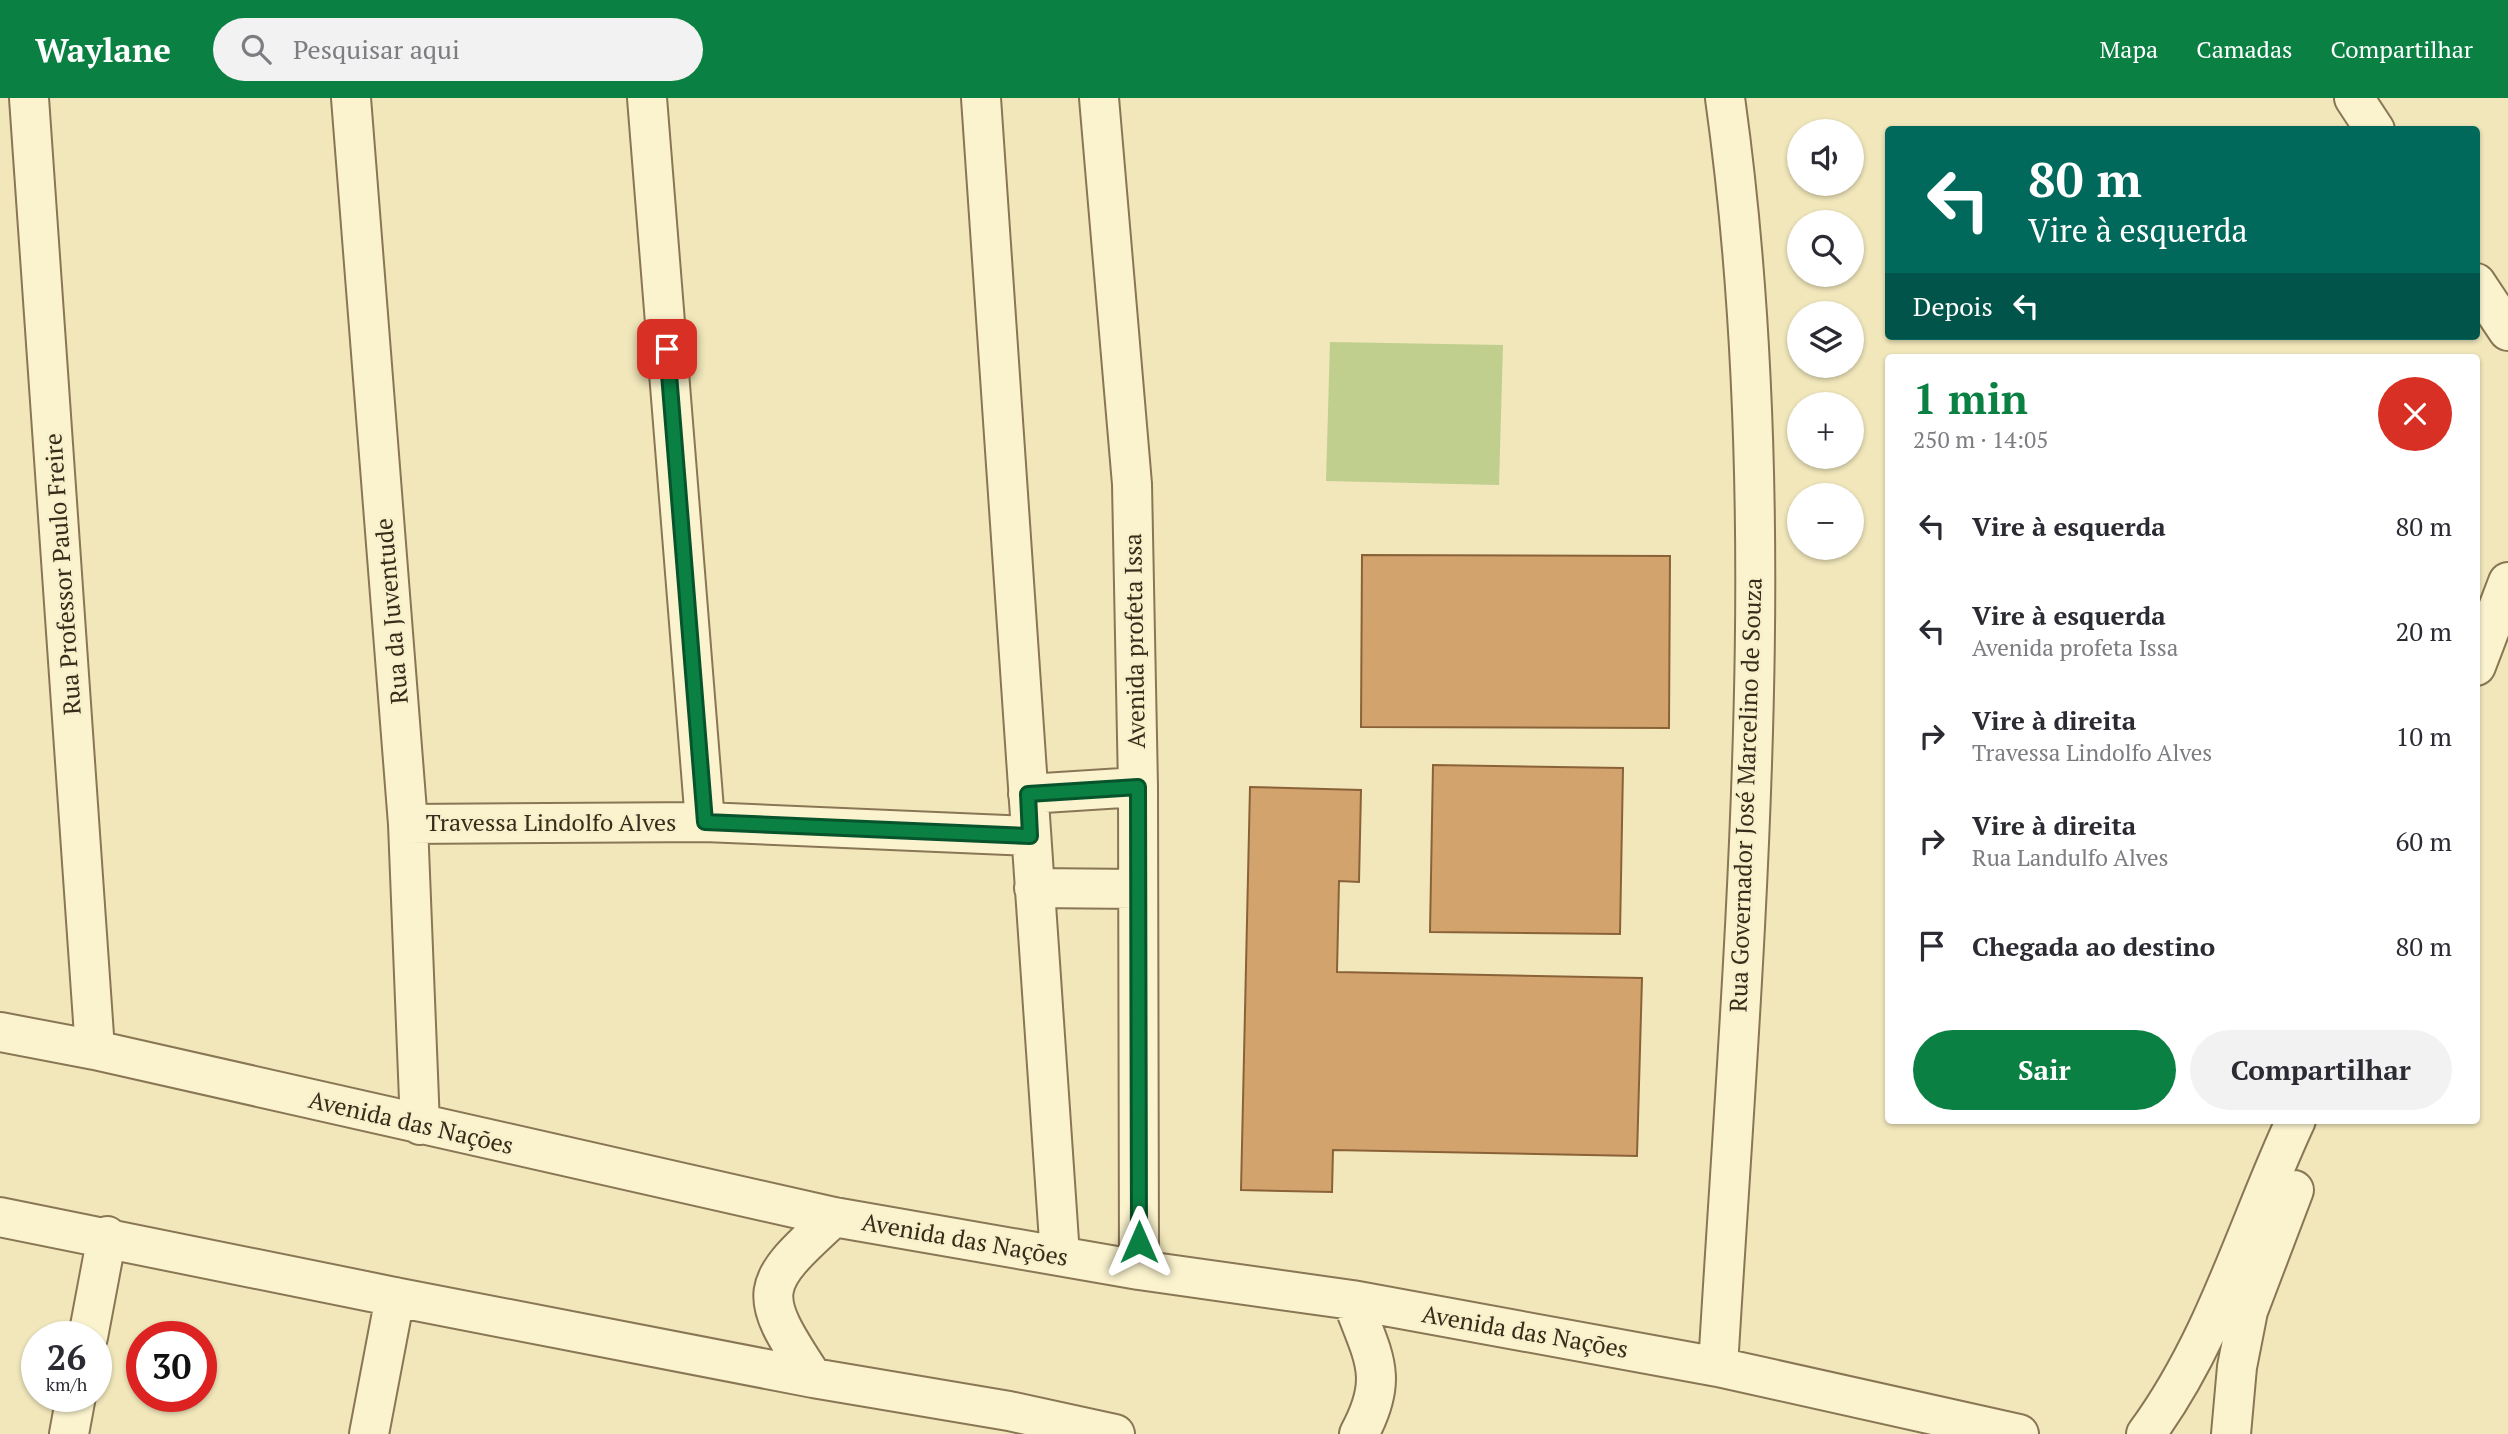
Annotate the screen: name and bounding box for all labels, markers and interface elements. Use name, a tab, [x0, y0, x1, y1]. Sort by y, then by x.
search box	[213, 18, 703, 81]
text: Waylane	[35, 28, 171, 71]
icon: search	[237, 30, 275, 68]
text: Pesquisar aqui	[293, 32, 460, 66]
text: Mapa	[2100, 33, 2158, 65]
text: Camadas	[2196, 33, 2292, 65]
text: Compartilhar	[2330, 33, 2473, 65]
map controls	[1787, 119, 1864, 560]
button: sound	[1787, 119, 1864, 196]
text: 80 m	[2028, 146, 2142, 211]
icon: left	[1913, 154, 2004, 245]
text: Vire à esquerda	[2028, 209, 2248, 251]
button: search	[1787, 210, 1864, 287]
icon: left	[2007, 287, 2045, 325]
text: Depois	[1913, 289, 1993, 323]
button: layers	[1787, 301, 1864, 378]
pin	[637, 319, 697, 379]
icon: arrive	[648, 330, 686, 368]
text: 1 min	[1913, 370, 2028, 426]
button: close	[2378, 377, 2452, 451]
button: +	[1787, 392, 1864, 469]
text: 250 m · 14:05	[1913, 424, 2048, 455]
street label: Rua Professor Paulo Freire	[36, 432, 88, 716]
button: −	[1787, 483, 1864, 560]
icon: left	[1913, 507, 1951, 545]
text: Vire à esquerda	[1972, 509, 2166, 543]
text: 80 m	[2396, 509, 2452, 543]
street label: Rua da Juventude	[367, 517, 415, 705]
street label: Avenida profeta Issa	[1116, 533, 1152, 749]
street label: Rua Governador José Marcelino de Souza	[1721, 577, 1769, 1013]
text: Vire à esquerda	[1972, 598, 2166, 632]
icon: left	[1913, 612, 1951, 650]
text: 20 m	[2396, 614, 2452, 648]
text: Avenida profeta Issa	[1972, 632, 2178, 663]
text: Vire à direita	[1972, 703, 2136, 737]
icon: right	[1913, 717, 1951, 755]
text: 10 m	[2396, 719, 2452, 753]
text: Travessa Lindolfo Alves	[1972, 737, 2212, 768]
street label: Travessa Lindolfo Alves	[426, 806, 676, 838]
text: Vire à direita	[1972, 808, 2136, 842]
icon: right	[1913, 822, 1951, 860]
text: 60 m	[2396, 824, 2452, 858]
text: Rua Landulfo Alves	[1972, 842, 2169, 873]
icon: arrive	[1913, 927, 1951, 965]
text: Chegada ao destino	[1972, 929, 2215, 963]
text: 80 m	[2396, 929, 2452, 963]
button: Sair	[1913, 1030, 2176, 1110]
button: Compartilhar	[2190, 1030, 2452, 1110]
street label: Avenida das Nações	[306, 1083, 517, 1161]
street label: Avenida das Nações	[859, 1205, 1071, 1273]
position arrow	[1102, 1205, 1176, 1279]
street label: Avenida das Nações	[1419, 1297, 1631, 1365]
speed limit sign: 30	[126, 1321, 217, 1412]
text: 26	[47, 1334, 86, 1380]
text: km/h	[46, 1372, 87, 1396]

